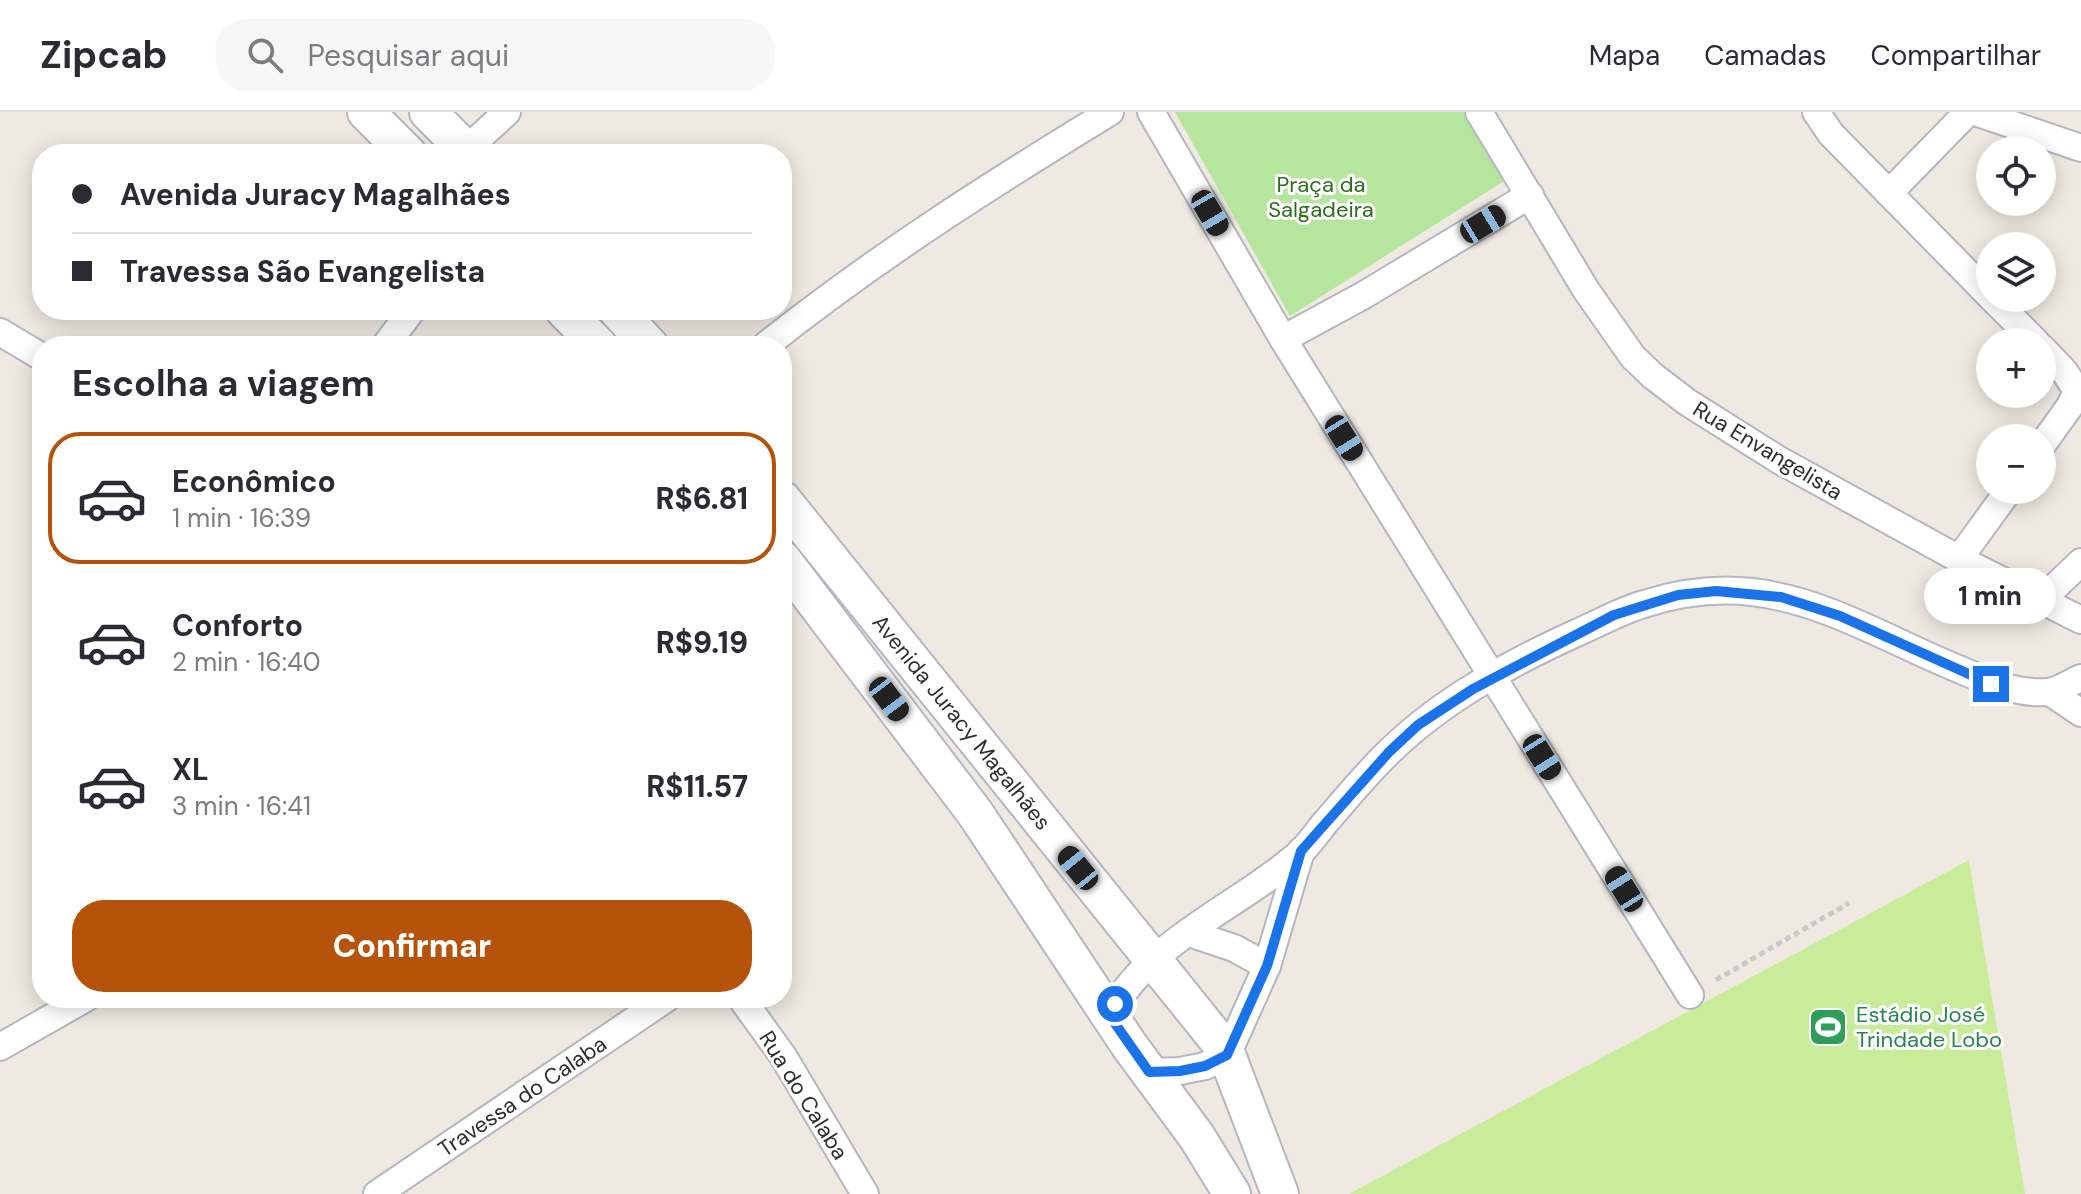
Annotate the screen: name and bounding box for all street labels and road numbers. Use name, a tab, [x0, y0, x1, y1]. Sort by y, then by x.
street label: Rua Envangelista	[1688, 394, 1848, 507]
street label: Avenida Juracy Magalhães	[866, 609, 1057, 836]
street label: Rua do Calaba	[752, 1025, 855, 1165]
street label: Travessa do Calaba	[432, 1029, 612, 1164]

